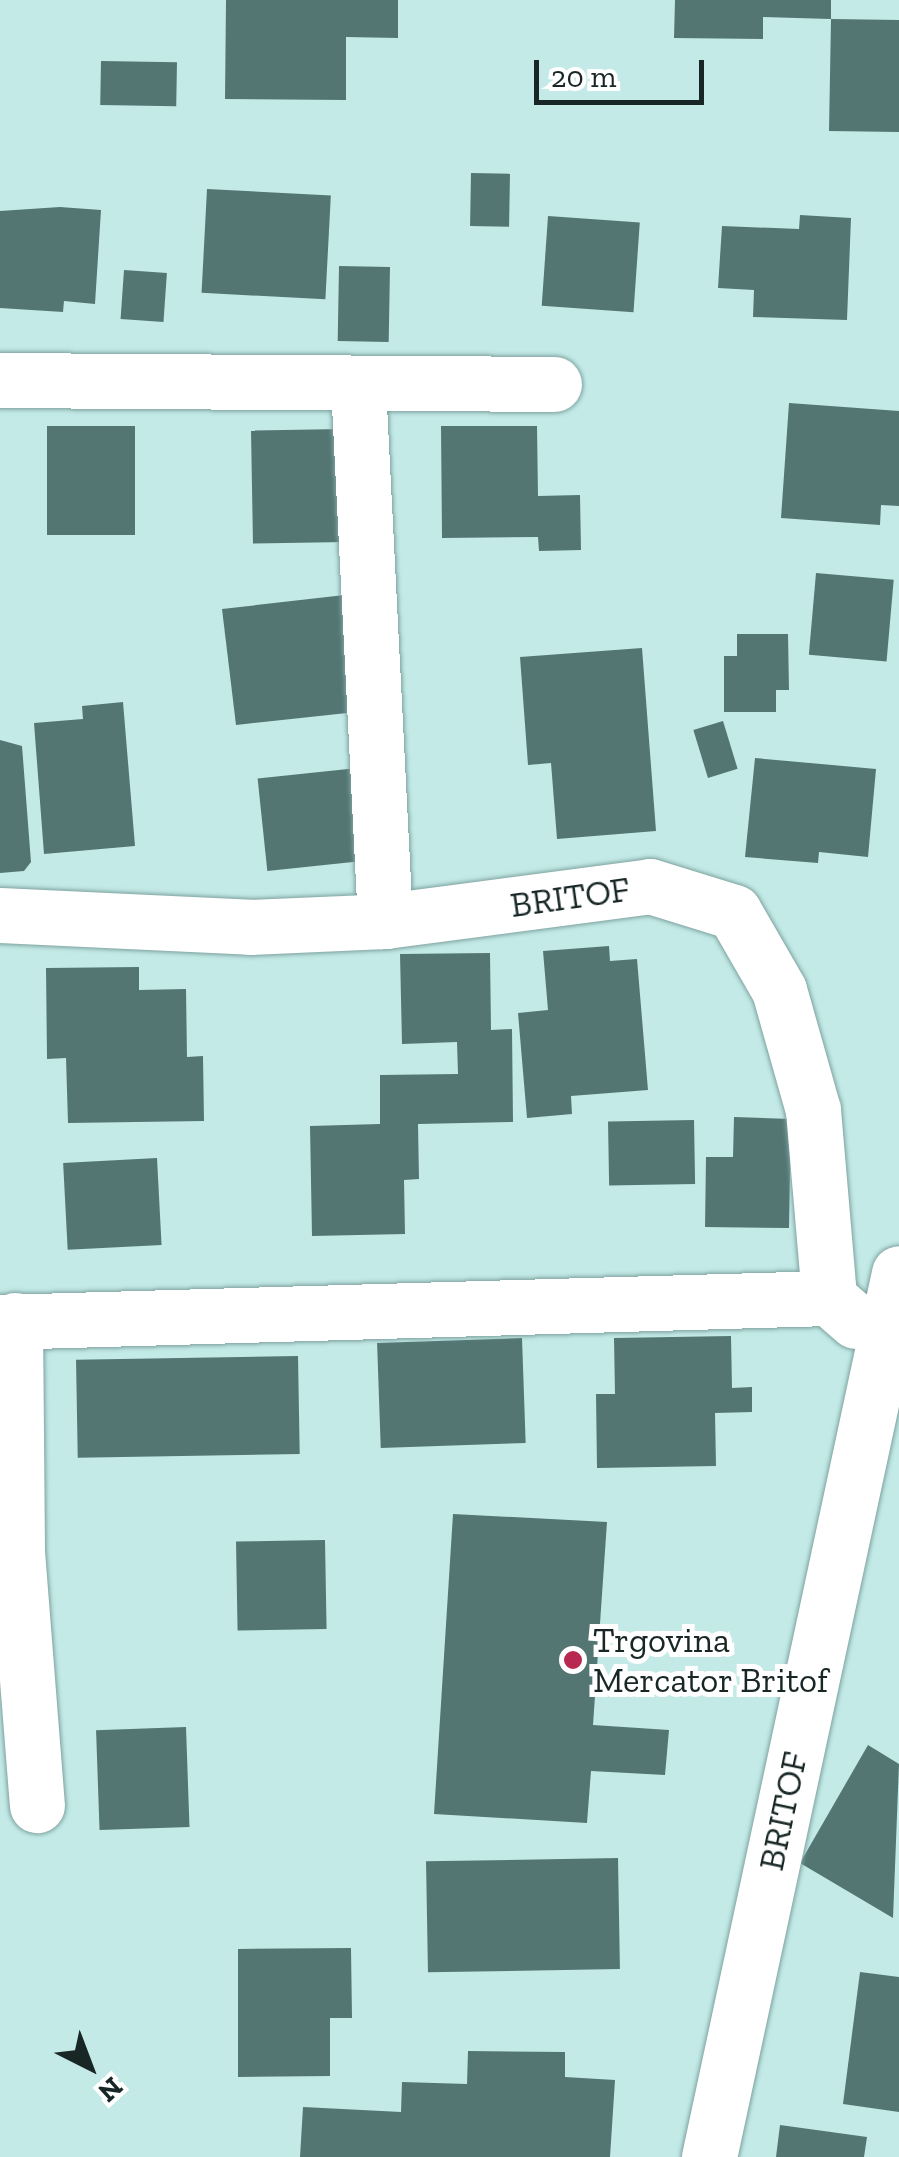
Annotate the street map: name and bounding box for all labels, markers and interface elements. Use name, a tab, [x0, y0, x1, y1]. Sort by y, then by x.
scale bar	[539, 40, 709, 102]
text: 20 m	[551, 59, 616, 95]
street label: BRITOF	[508, 868, 632, 926]
place label: Trgovina Mercator Britof	[593, 1619, 829, 1701]
marker: Trgovina Mercator Britof	[562, 1649, 584, 1671]
street label: BRITOF	[750, 1748, 816, 1874]
north arrow	[40, 2017, 140, 2117]
text: N	[91, 2070, 129, 2109]

